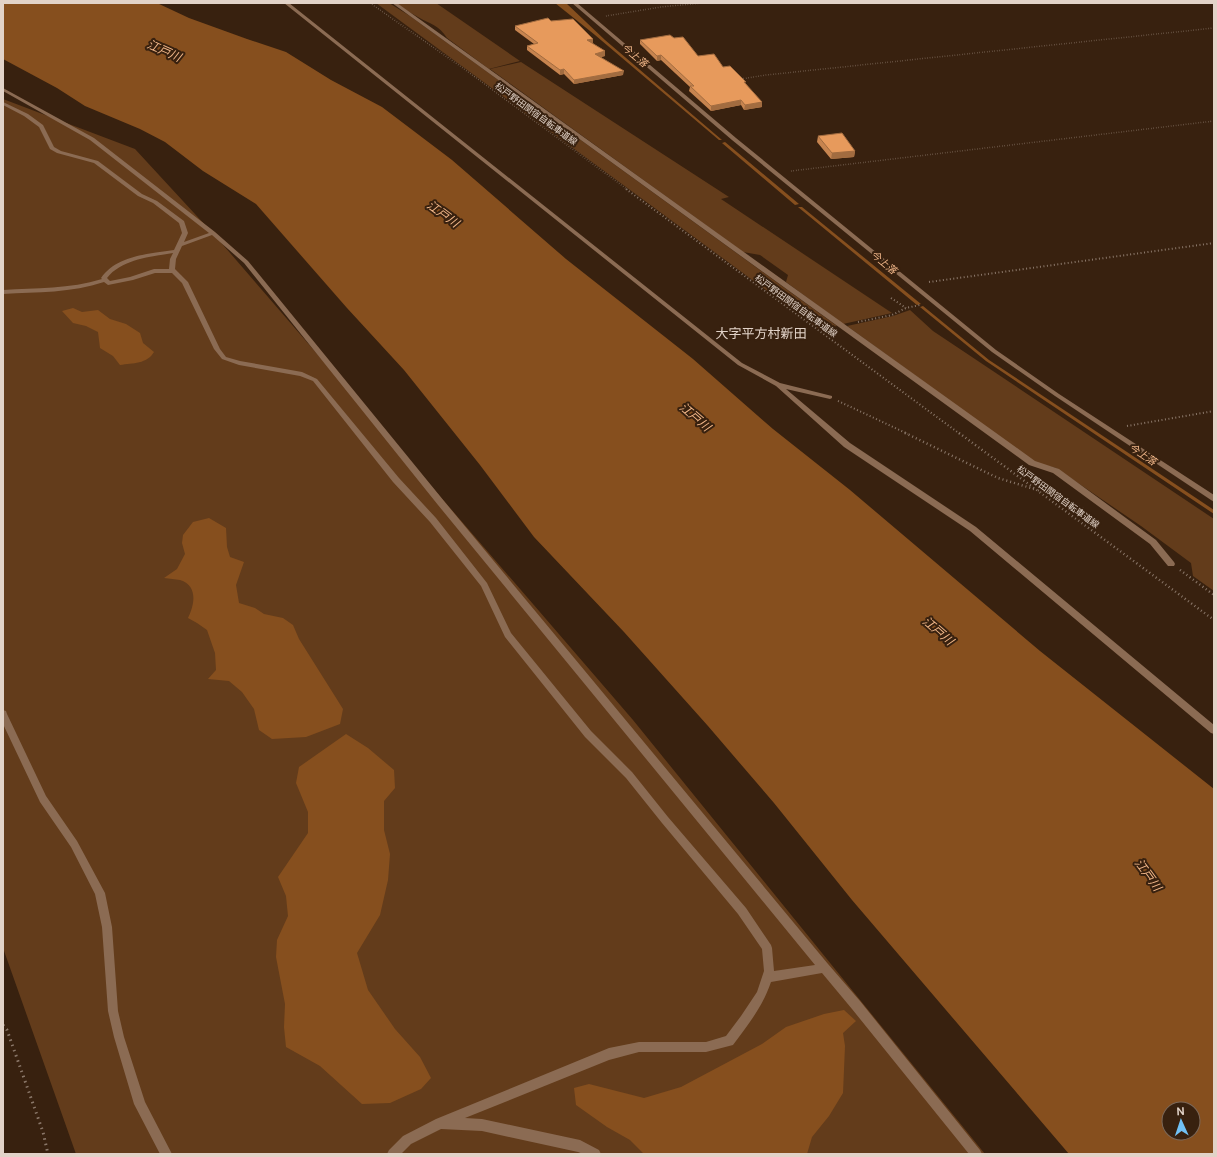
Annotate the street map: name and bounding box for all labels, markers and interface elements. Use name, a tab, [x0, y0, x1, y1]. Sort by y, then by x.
water label: 江戸川	[144, 36, 186, 66]
water label: 今上落	[619, 41, 652, 71]
street label: 松戸野田関宿自転車道線	[492, 80, 580, 149]
water label: 江戸川	[424, 197, 464, 232]
water label: 今上落	[868, 248, 901, 278]
street label: 松戸野田関宿自転車道線	[752, 272, 840, 341]
district label: 大字平方村新田	[715, 325, 807, 342]
water label: 江戸川	[676, 399, 715, 436]
water label: 今上落	[1127, 441, 1160, 469]
street label: 松戸野田関宿自転車道線	[1014, 463, 1102, 532]
water label: 江戸川	[919, 613, 958, 650]
water label: 江戸川	[1131, 856, 1166, 896]
north arrow	[1161, 1101, 1201, 1141]
text: N	[1176, 1104, 1185, 1118]

